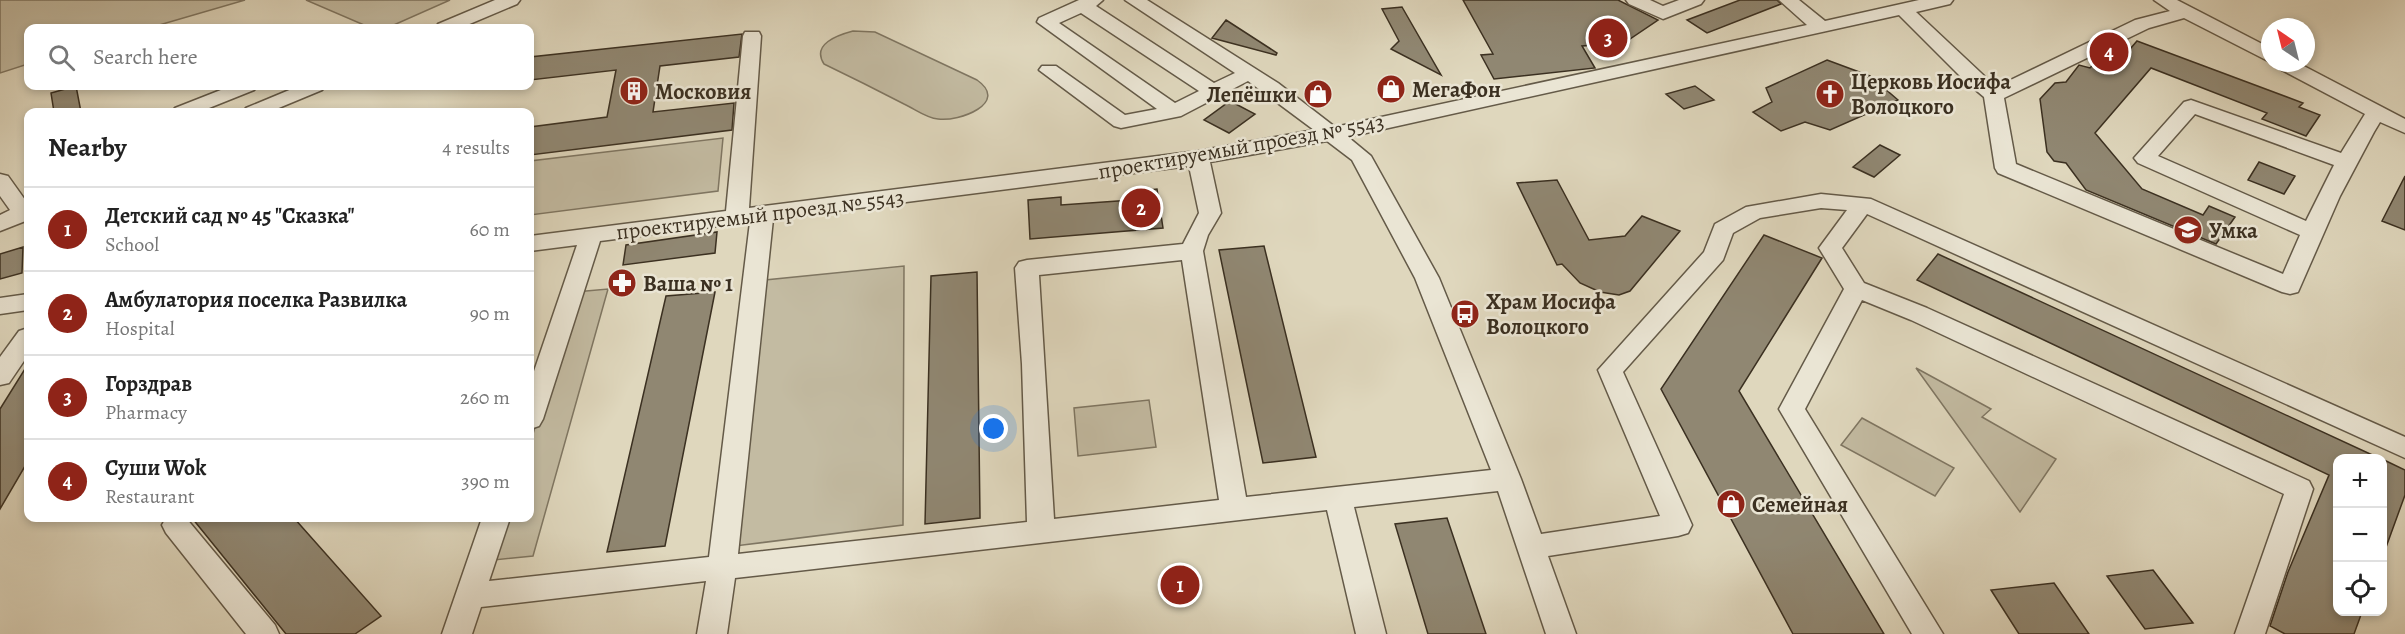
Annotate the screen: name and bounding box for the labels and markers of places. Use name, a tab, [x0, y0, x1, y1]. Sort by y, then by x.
pin: 3	[1588, 15, 1628, 60]
pin: 4	[2090, 29, 2128, 74]
place label: Церковь Иосифа Волоцкого	[1851, 67, 2011, 122]
shop icon: МегаФон	[1375, 73, 1407, 105]
building icon: Московия	[618, 75, 650, 107]
place label: МегаФон	[1412, 75, 1501, 105]
place label: Московия	[655, 77, 751, 107]
shop icon: Лепёшки	[1302, 78, 1334, 110]
church icon: Церковь Иосифа Волоцкого	[1814, 78, 1846, 110]
place label: Лепёшки	[1206, 80, 1297, 110]
pin: 2	[1122, 186, 1160, 230]
school or university icon: Умка	[2172, 214, 2204, 246]
place label: Умка	[2209, 216, 2258, 246]
pharmacy icon: Ваша № 1	[606, 267, 638, 299]
place label: Ваша № 1	[643, 269, 733, 299]
place label: Храм Иосифа Волоцкого	[1486, 287, 1616, 342]
bus stop icon: Храм Иосифа Волоцкого	[1449, 298, 1481, 330]
shop icon: Семейная	[1715, 488, 1747, 520]
place label: Семейная	[1752, 490, 1848, 520]
pin: 1	[1160, 562, 1200, 608]

